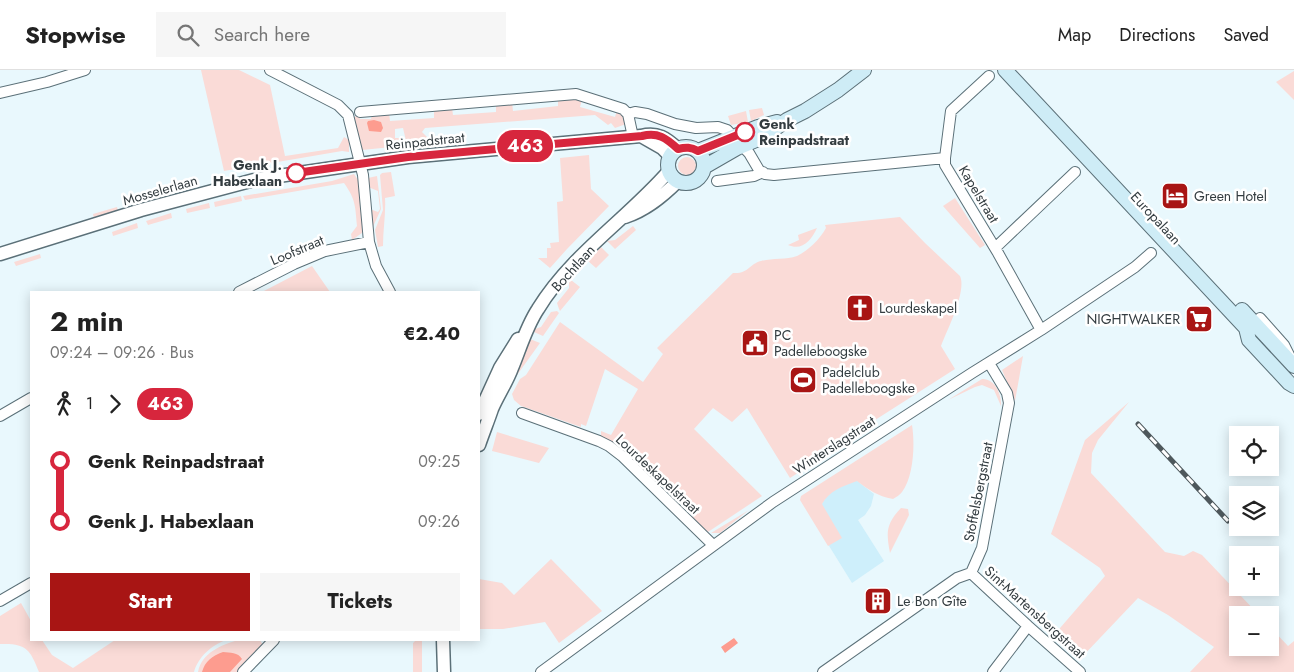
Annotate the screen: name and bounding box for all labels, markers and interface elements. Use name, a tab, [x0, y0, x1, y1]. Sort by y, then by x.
search box	[156, 12, 506, 57]
text: Stopwise	[25, 17, 126, 52]
icon: search	[174, 21, 202, 49]
text: Search here	[214, 21, 310, 48]
text: Map	[1058, 22, 1091, 48]
text: Directions	[1119, 22, 1195, 48]
text: Saved	[1223, 22, 1269, 48]
place label: Genk Reinpadstraat	[759, 114, 849, 150]
marker: Genk Reinpadstraat	[735, 122, 755, 142]
street label: Reinpadstraat	[384, 127, 466, 155]
line badge: 463	[496, 130, 554, 162]
text: 463	[507, 133, 543, 159]
place label: Genk J. Habexlaan	[213, 155, 282, 191]
street label: Kapelstraat	[954, 162, 1004, 227]
marker: Genk J. Habexlaan	[286, 163, 306, 183]
street label: Mosselerlaan	[120, 170, 200, 210]
hotel icon: Green Hotel	[1160, 181, 1190, 211]
place label: Green Hotel	[1194, 186, 1267, 206]
street label: Europalaan	[1126, 187, 1186, 249]
street label: Loofstraat	[267, 230, 327, 270]
street label: Bochtlaan	[547, 240, 599, 296]
church icon: Lourdeskapel	[845, 293, 875, 323]
place label: Lourdeskapel	[879, 298, 957, 318]
text: 2 min	[50, 301, 124, 342]
supermarket icon: NIGHTWALKER	[1184, 304, 1214, 334]
place label: NIGHTWALKER	[1086, 309, 1180, 329]
text: €2.40	[403, 320, 460, 347]
place label: PC Padelleboogske	[774, 325, 867, 361]
public building icon: PC Padelleboogske	[740, 328, 770, 358]
text: 09:24 – 09:26 · Bus	[50, 341, 194, 364]
place label: Padelclub Padelleboogske	[822, 362, 915, 398]
sports icon: Padelclub Padelleboogske	[788, 365, 818, 395]
icon: walk	[50, 390, 78, 418]
icon: forward	[101, 390, 129, 418]
text: 463	[147, 391, 183, 417]
text: 1	[86, 392, 93, 415]
street label: Winterslagstraat	[789, 411, 880, 479]
map controls	[1229, 426, 1279, 656]
button: locate	[1229, 426, 1279, 476]
street label: Lourdeskapelstraat	[611, 430, 705, 519]
street label: Stoffelsbergstraat	[959, 440, 998, 544]
text: Genk Reinpadstraat	[88, 448, 264, 475]
text: 09:25	[418, 450, 460, 473]
button: layers	[1229, 486, 1279, 536]
text: Genk J. Habexlaan	[88, 508, 254, 535]
text: 09:26	[418, 510, 460, 533]
button: +	[1229, 546, 1279, 596]
street label: Sint-Martensbergstraat	[980, 561, 1090, 663]
button: Start	[50, 573, 250, 631]
button: Tickets	[260, 573, 460, 631]
building icon: Le Bon Gîte	[863, 586, 893, 616]
place label: Le Bon Gîte	[897, 591, 967, 611]
button: −	[1229, 606, 1279, 656]

